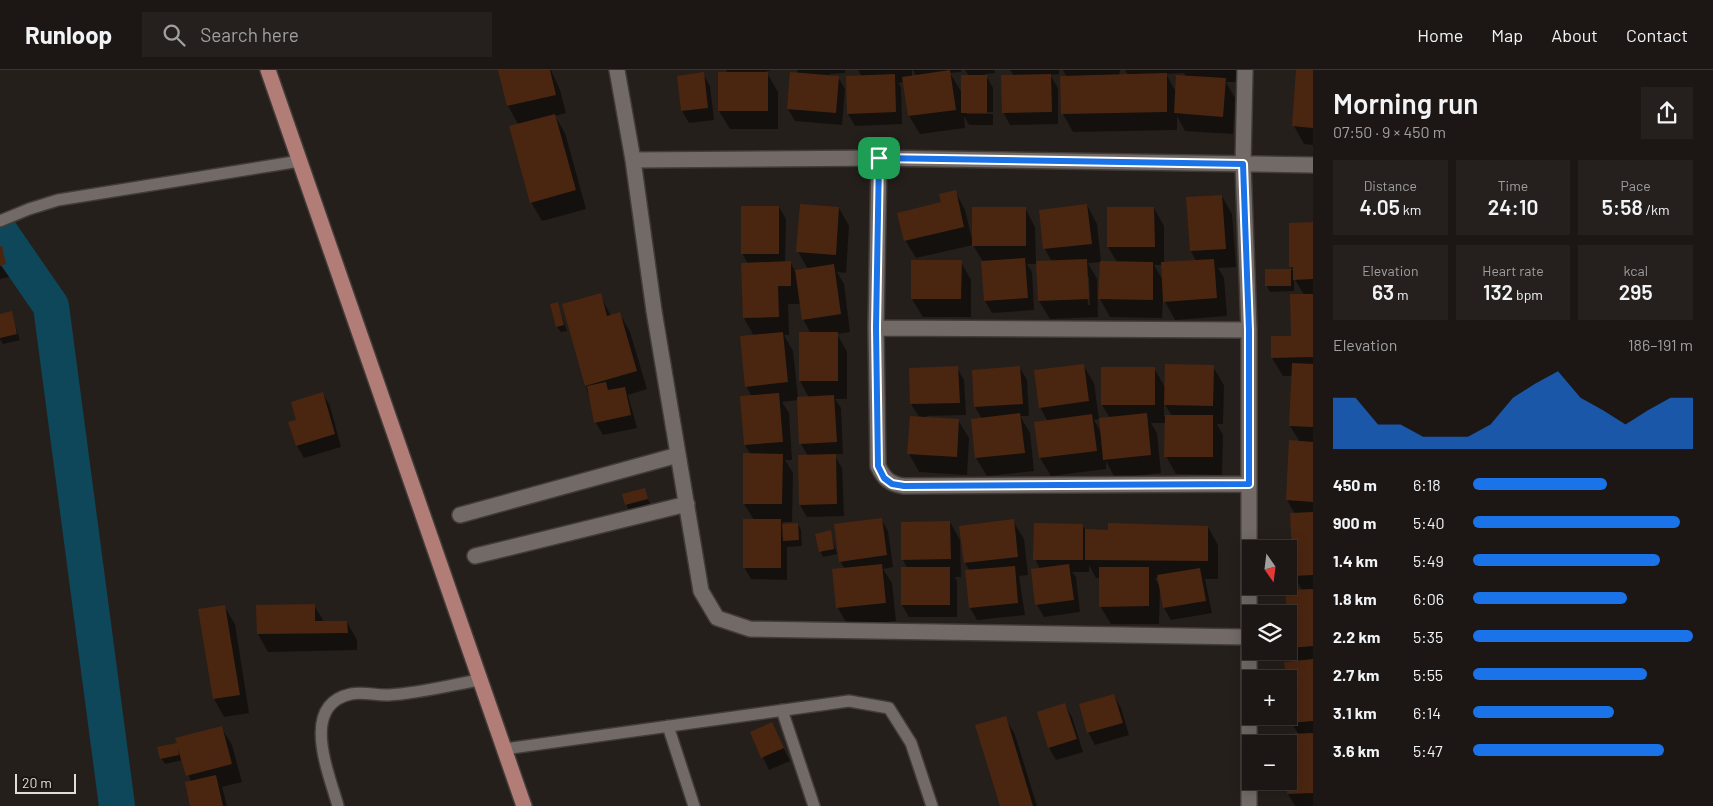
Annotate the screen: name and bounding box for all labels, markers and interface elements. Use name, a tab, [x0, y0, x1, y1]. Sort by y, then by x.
search box	[142, 12, 492, 57]
text: Runloop	[25, 20, 112, 49]
icon: search	[160, 21, 188, 49]
text: Search here	[200, 23, 299, 46]
text: Home	[1417, 24, 1463, 46]
text: Map	[1491, 24, 1523, 46]
text: About	[1551, 24, 1598, 46]
text: Contact	[1626, 24, 1688, 46]
text: Morning run	[1333, 86, 1479, 120]
button: share	[1641, 87, 1693, 139]
text: 07:50 · 9 × 450 m	[1333, 122, 1446, 141]
pin	[858, 137, 900, 179]
icon: arrive	[865, 144, 893, 172]
text: Distance	[1364, 177, 1417, 194]
text: Time	[1498, 177, 1528, 194]
text: Pace	[1621, 177, 1651, 194]
text: 4.05	[1359, 194, 1400, 219]
text: 24:10	[1488, 194, 1538, 219]
text: 5:58	[1602, 194, 1643, 219]
text: km	[1400, 201, 1421, 218]
text: /km	[1643, 201, 1670, 218]
text: Elevation	[1362, 262, 1419, 279]
text: Heart rate	[1482, 262, 1544, 279]
text: kcal	[1623, 262, 1648, 279]
text: 63	[1372, 279, 1394, 304]
text: 132	[1483, 279, 1513, 304]
text: 295	[1619, 279, 1653, 304]
text: m	[1394, 286, 1409, 303]
text: bpm	[1513, 286, 1543, 303]
text: Elevation	[1333, 335, 1397, 354]
text: 186–191 m	[1628, 335, 1693, 354]
text: 450 m	[1333, 475, 1377, 494]
text: 6:18	[1413, 475, 1441, 494]
text: 900 m	[1333, 513, 1376, 532]
text: 5:40	[1413, 513, 1445, 532]
north arrow	[1242, 540, 1298, 595]
map controls	[1242, 540, 1297, 790]
text: 1.4 km	[1333, 551, 1378, 570]
text: 5:49	[1413, 551, 1444, 570]
text: 1.8 km	[1333, 589, 1377, 608]
text: 6:06	[1413, 589, 1444, 608]
button: layers	[1242, 605, 1297, 660]
text: 2.2 km	[1333, 627, 1380, 646]
text: 5:35	[1413, 627, 1443, 646]
text: 2.7 km	[1333, 665, 1379, 684]
text: 5:55	[1413, 665, 1443, 684]
button: +	[1242, 670, 1297, 725]
text: 3.1 km	[1333, 703, 1377, 722]
text: 6:14	[1413, 703, 1441, 722]
button: −	[1242, 735, 1297, 790]
text: 3.6 km	[1333, 741, 1380, 760]
text: 5:47	[1413, 741, 1443, 760]
scale bar	[15, 771, 76, 794]
text: 20 m	[22, 774, 52, 791]

